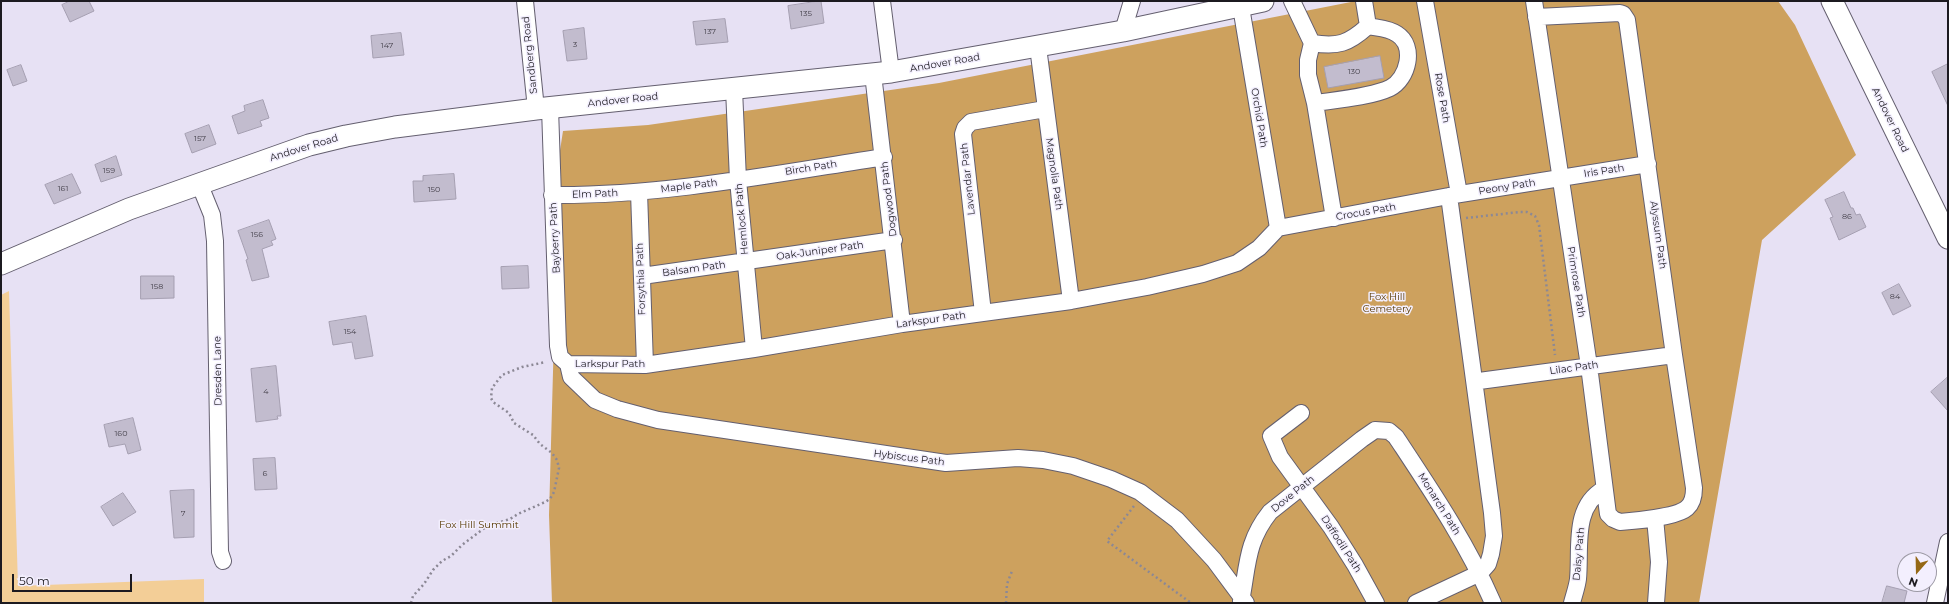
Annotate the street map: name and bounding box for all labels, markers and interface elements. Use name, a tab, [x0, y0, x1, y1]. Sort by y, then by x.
house number: 135	[800, 9, 812, 19]
street label: Sandberg Road	[520, 16, 540, 94]
house number: 137	[704, 27, 716, 37]
house number: 3	[573, 40, 577, 50]
house number: 147	[381, 41, 393, 51]
street label: Andover Road	[909, 51, 981, 75]
house number: 130	[1348, 67, 1360, 77]
street label: Rose Path	[1432, 72, 1452, 124]
street label: Andover Road	[1869, 86, 1911, 154]
street label: Orchid Path	[1248, 87, 1270, 149]
street label: Andover Road	[587, 90, 659, 110]
street label: Andover Road	[268, 132, 340, 164]
house number: 157	[194, 134, 206, 144]
street label: Magnolia Path	[1043, 137, 1065, 211]
street label: Lavendar Path	[958, 142, 978, 216]
street label: Birch Path	[784, 158, 838, 178]
street label: Dogwood Path	[878, 161, 900, 237]
street label: Iris Path	[1583, 162, 1625, 180]
house number: 159	[103, 166, 115, 176]
street label: Maple Path	[660, 177, 718, 195]
street label: Peony Path	[1478, 177, 1536, 197]
street label: Hemlock Path	[733, 183, 751, 255]
house number: 161	[58, 184, 68, 194]
house number: 150	[428, 185, 440, 195]
street label: Elm Path	[572, 187, 618, 201]
street label: Alyssum Path	[1647, 200, 1669, 270]
street label: Crocus Path	[1335, 201, 1397, 223]
street label: Bayberry Path	[547, 202, 563, 274]
house number: 86	[1842, 212, 1852, 222]
house number: 156	[251, 230, 263, 240]
street label: Oak-Juniper Path	[776, 239, 864, 263]
street label: Forsythia Path	[634, 243, 648, 315]
street label: Primrose Path	[1564, 246, 1588, 318]
street label: Balsam Path	[662, 259, 726, 279]
house number: 158	[151, 282, 163, 292]
park label: Fox Hill Cemetery	[1363, 291, 1411, 314]
house number: 84	[1890, 292, 1900, 302]
street label: Larkspur Path	[895, 309, 967, 331]
house number: 154	[344, 327, 356, 337]
street label: Dresden Lane	[211, 336, 225, 406]
street label: Larkspur Path	[575, 358, 645, 370]
street label: Lilac Path	[1549, 359, 1599, 377]
house number: 4	[263, 387, 269, 397]
house number: 160	[114, 429, 128, 439]
street label: Hybiscus Path	[873, 448, 945, 468]
house number: 6	[263, 469, 267, 479]
street label: Monarch Path	[1415, 471, 1463, 537]
street label: Dove Path	[1269, 473, 1317, 515]
house number: 7	[181, 509, 185, 519]
street label: Daffodil Path	[1318, 513, 1364, 575]
park label: Fox Hill Summit	[439, 519, 519, 531]
street label: Daisy Path	[1571, 527, 1587, 581]
north arrow	[1897, 552, 1937, 592]
scale bar	[14, 566, 134, 592]
text: 50 m	[19, 573, 50, 588]
text: N	[1907, 574, 1920, 590]

